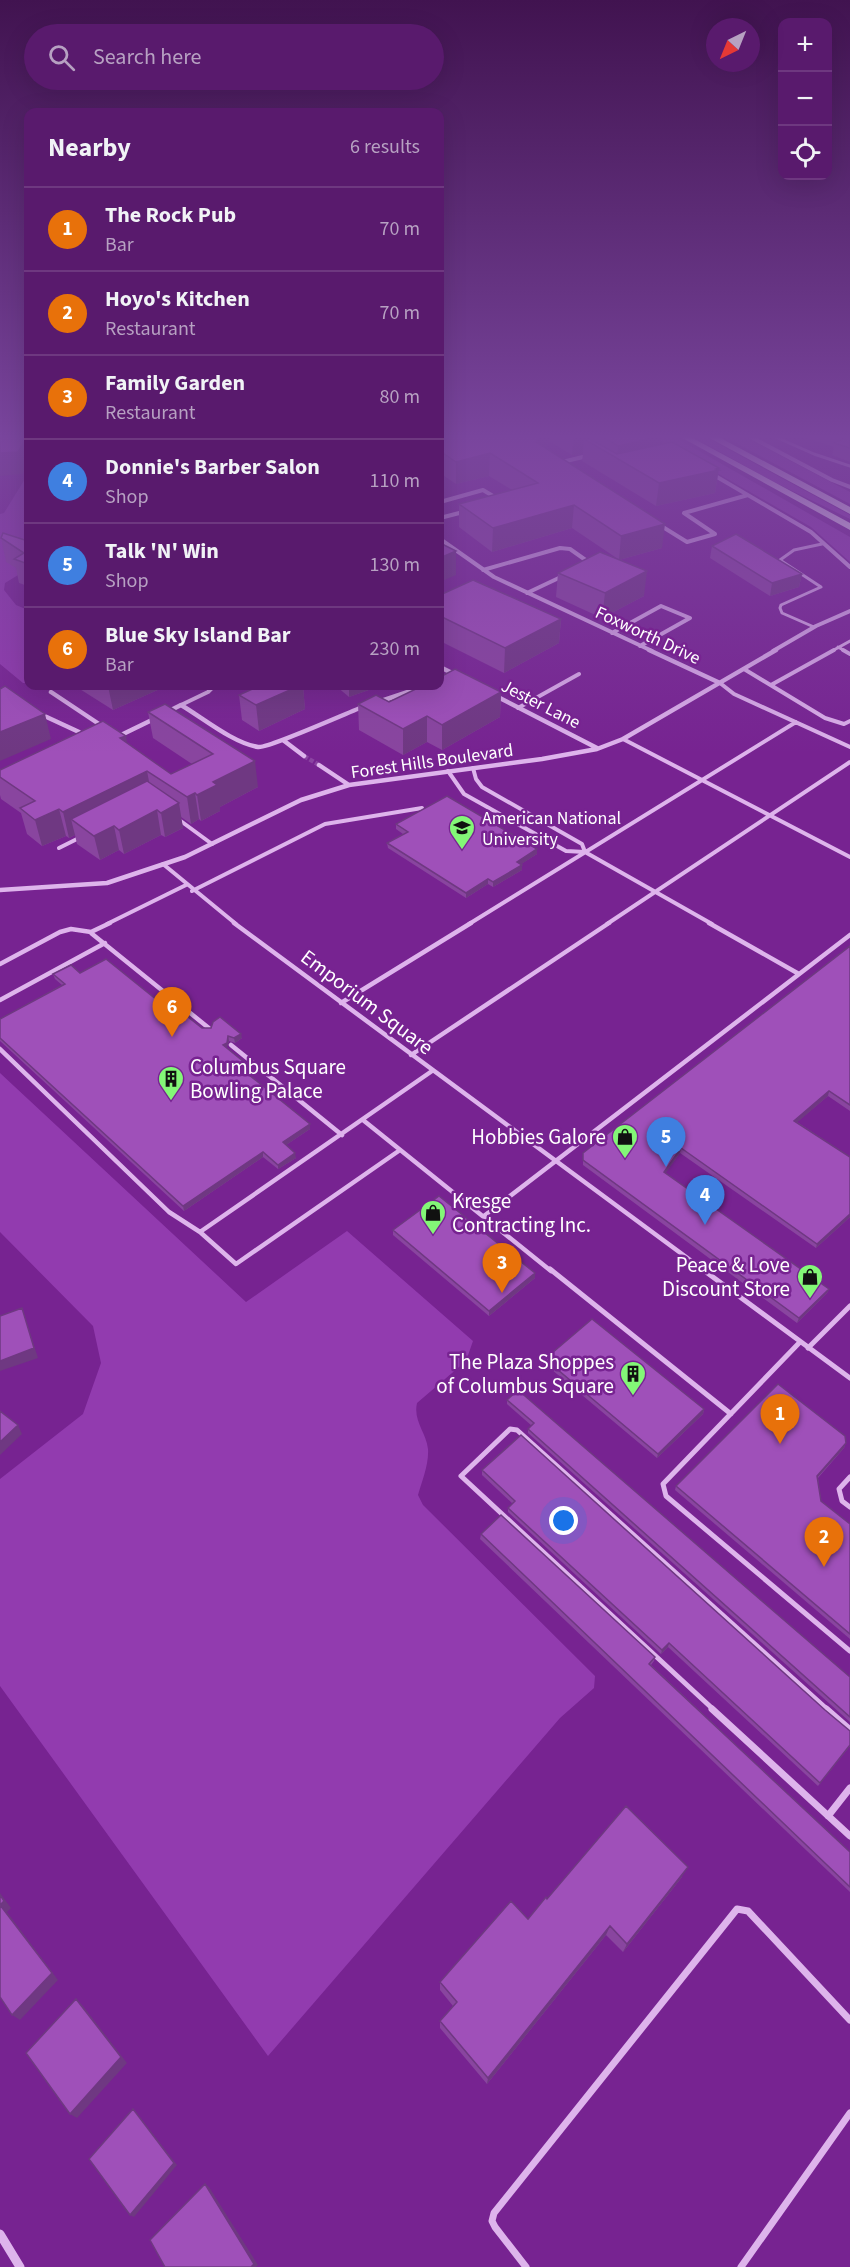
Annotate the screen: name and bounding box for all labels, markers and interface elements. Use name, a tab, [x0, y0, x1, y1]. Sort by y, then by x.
north arrow	[706, 18, 760, 72]
map controls	[778, 18, 832, 180]
button: +	[778, 18, 832, 72]
search box	[24, 24, 444, 90]
icon: search	[45, 41, 78, 74]
text: Search here	[93, 41, 201, 73]
button: −	[778, 72, 832, 126]
button: locate	[778, 126, 832, 180]
text: Nearby	[48, 129, 131, 166]
text: 6 results	[350, 133, 420, 161]
text: The Rock Pub	[105, 199, 236, 231]
text: 1	[62, 215, 73, 243]
text: 70 m	[380, 215, 420, 243]
text: Bar	[105, 231, 134, 259]
text: Hoyo's Kitchen	[105, 283, 250, 315]
text: 2	[62, 299, 73, 327]
text: 70 m	[380, 299, 420, 327]
text: Restaurant	[105, 315, 196, 343]
text: Family Garden	[105, 367, 245, 399]
text: 3	[62, 383, 73, 411]
text: 80 m	[380, 383, 420, 411]
text: Restaurant	[105, 399, 196, 427]
text: Donnie's Barber Salon	[105, 451, 320, 483]
text: 4	[62, 467, 73, 495]
text: 110 m	[370, 467, 420, 495]
text: Shop	[105, 483, 149, 511]
text: Talk 'N' Win	[105, 535, 219, 567]
text: 5	[62, 551, 73, 579]
text: 130 m	[370, 551, 420, 579]
text: Shop	[105, 567, 149, 595]
street label: Foxworth Drive	[591, 600, 705, 671]
text: Blue Sky Island Bar	[105, 619, 291, 651]
text: 6	[62, 635, 73, 663]
text: 230 m	[370, 635, 420, 663]
text: Bar	[105, 651, 134, 679]
street label: Jester Lane	[497, 674, 585, 735]
street label: Forest Hills Boulevard	[349, 738, 515, 785]
place label: American National University	[482, 806, 621, 852]
school or university icon: American National University	[447, 813, 477, 851]
street label: Emporium Square	[294, 942, 440, 1062]
pin: 6	[152, 988, 192, 1037]
place label: Columbus Square Bowling Palace	[190, 1052, 346, 1106]
building icon: Columbus Square Bowling Palace	[156, 1064, 186, 1102]
pin: 5	[646, 1118, 686, 1167]
place label: Hobbies Galore	[471, 1122, 606, 1152]
shop icon: Hobbies Galore	[610, 1122, 640, 1160]
pin: 4	[686, 1176, 724, 1225]
place label: Kresge Contracting Inc.	[452, 1186, 591, 1240]
shop icon: Kresge Contracting Inc.	[418, 1198, 448, 1236]
pin: 3	[482, 1244, 522, 1293]
place label: Peace & Love Discount Store	[662, 1250, 790, 1304]
shop icon: Peace & Love Discount Store	[795, 1262, 825, 1300]
place label: The Plaza Shoppes of Columbus Square	[436, 1347, 614, 1401]
building icon: The Plaza Shoppes of Columbus Square	[618, 1359, 648, 1397]
pin: 1	[760, 1394, 800, 1444]
your location	[549, 1506, 578, 1535]
pin: 2	[804, 1518, 844, 1567]

